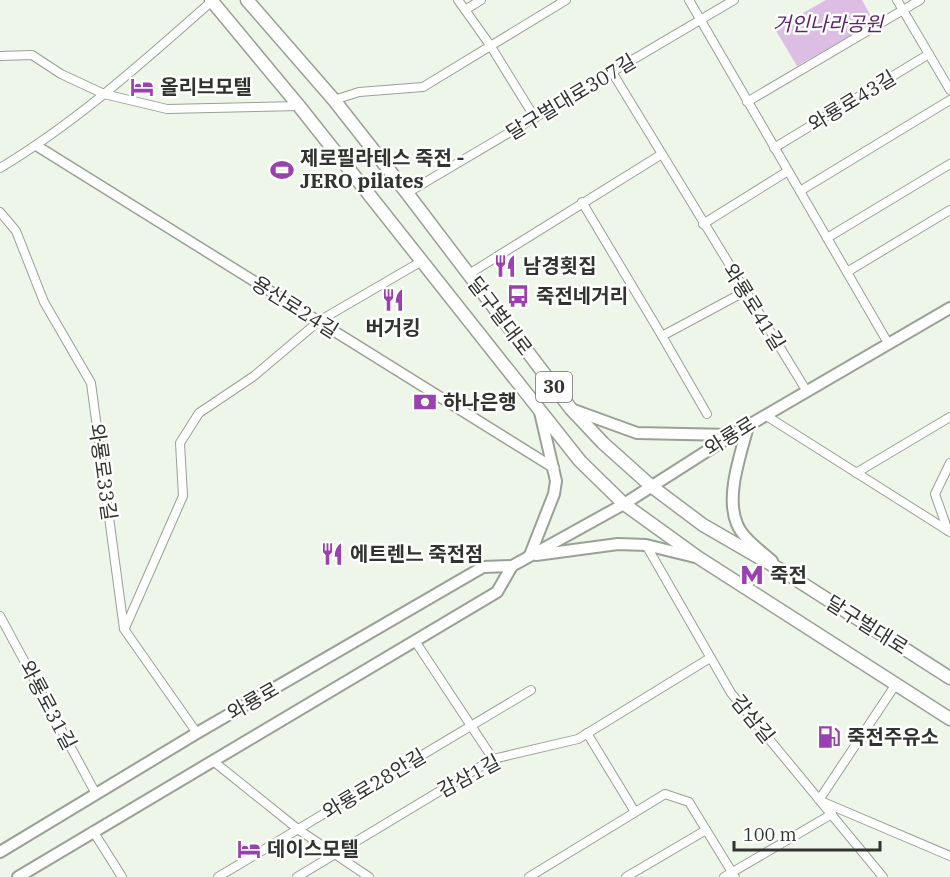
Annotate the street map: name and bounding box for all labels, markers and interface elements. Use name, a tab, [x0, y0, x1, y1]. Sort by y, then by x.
park label: 거인나라공원	[773, 10, 885, 37]
street label: 달구벌대로307길	[501, 47, 640, 146]
street label: 와룡로43길	[803, 64, 901, 137]
place label: 올리브모텔	[160, 73, 252, 100]
hotel icon: 올리브모텔	[129, 74, 155, 100]
place label: 제로필라테스 죽전 - JERO pilates	[300, 144, 464, 194]
sports icon: 제로필라테스 죽전 - JERO pilates	[269, 157, 295, 183]
place label: 남경횟집	[523, 252, 597, 279]
restaurant icon: 남경횟집	[492, 253, 518, 279]
street label: 와룡로41길	[717, 258, 792, 355]
street label: 용산로24길	[247, 269, 344, 344]
street label: 달구벌대로	[462, 271, 539, 361]
place label: 죽전네거리	[536, 282, 628, 309]
bus stop icon: 죽전네거리	[505, 283, 531, 309]
restaurant icon: 버거킹	[380, 287, 406, 313]
place label: 버거킹	[365, 314, 421, 341]
road number: 30	[536, 372, 572, 402]
place label: 하나은행	[443, 388, 517, 415]
bank icon: 하나은행	[412, 389, 438, 415]
street label: 와룡로	[699, 410, 760, 462]
street label: 와룡로33길	[83, 422, 124, 522]
place label: 에트렌느 죽전점	[350, 540, 483, 567]
restaurant icon: 에트렌느 죽전점	[319, 541, 345, 567]
place label: 죽전	[770, 561, 807, 588]
metro station icon: 죽전	[739, 562, 765, 588]
street label: 달구벌대로	[821, 589, 913, 660]
street label: 와룡로31길	[14, 655, 83, 754]
street label: 와룡로	[222, 675, 283, 726]
street label: 감삼길	[726, 689, 781, 749]
place label: 죽전주유소	[847, 723, 939, 750]
fuel station icon: 죽전주유소	[816, 724, 842, 750]
street label: 와룡로28안길	[317, 742, 430, 825]
street label: 감삼1길	[433, 748, 505, 803]
scale bar	[734, 814, 880, 852]
text: 100 m	[743, 823, 797, 846]
place label: 데이스모텔	[267, 835, 359, 862]
hotel icon: 데이스모텔	[236, 836, 262, 862]

